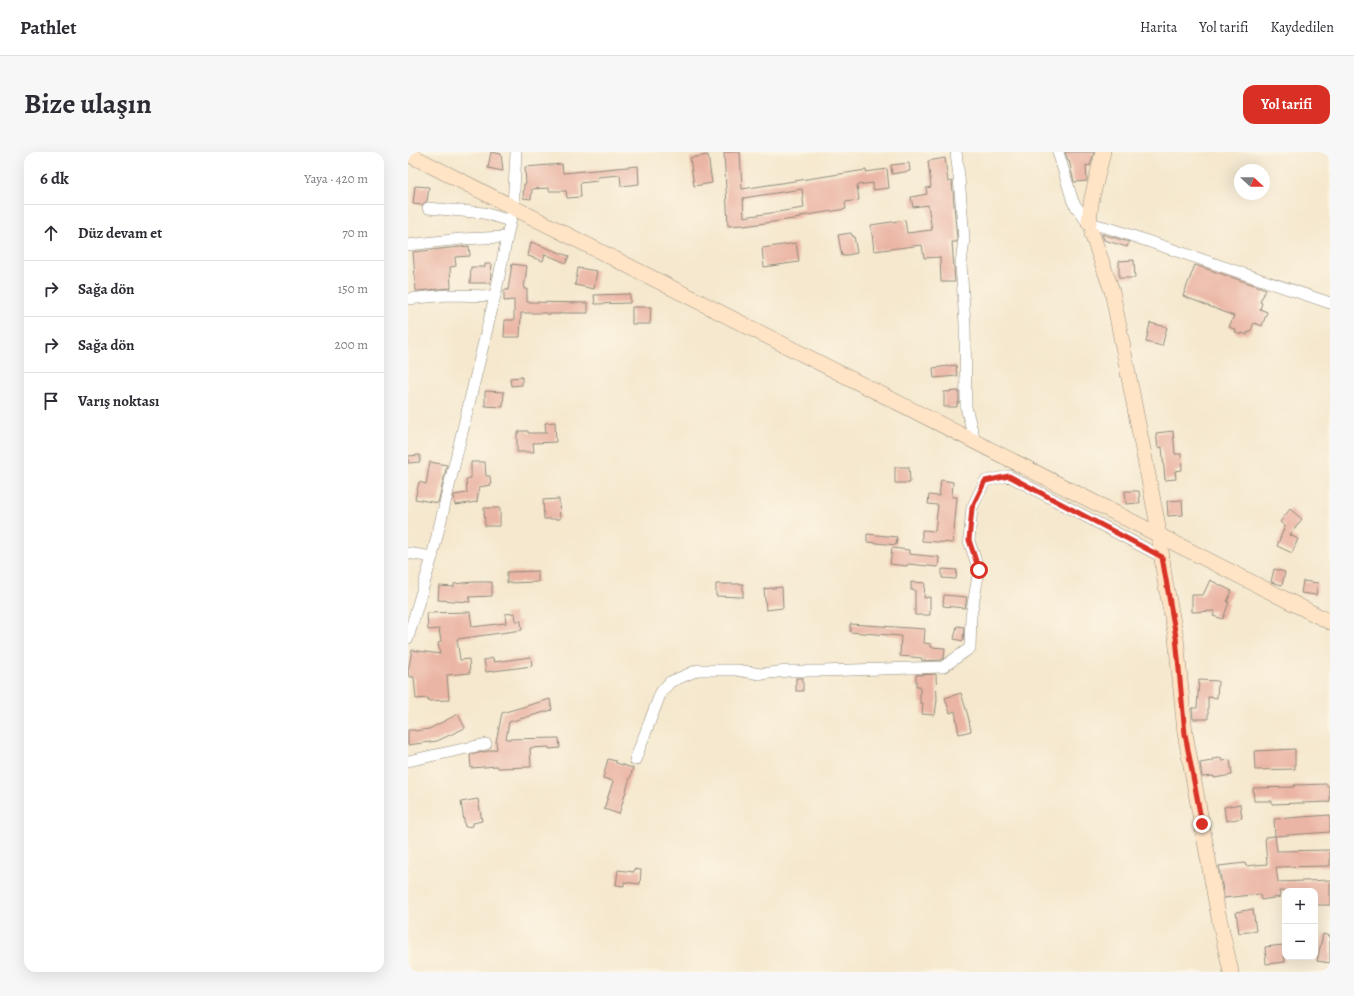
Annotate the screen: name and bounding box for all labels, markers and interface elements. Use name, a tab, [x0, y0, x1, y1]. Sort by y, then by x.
text: Pathlet	[20, 15, 76, 41]
text: Harita	[1140, 18, 1177, 37]
text: Yol tarifi	[1199, 18, 1248, 37]
text: Kaydedilen	[1270, 18, 1334, 37]
text: Bize ulaşın	[24, 85, 152, 123]
button: Yol tarifi	[1243, 85, 1330, 124]
north arrow	[1234, 164, 1270, 200]
text: 6 dk	[40, 167, 69, 190]
text: Yaya · 420 m	[304, 170, 368, 187]
icon: ahead	[40, 222, 62, 244]
text: Düz devam et	[78, 223, 162, 243]
text: 70 m	[342, 224, 368, 241]
icon: right	[40, 278, 62, 300]
text: Sağa dön	[78, 279, 134, 299]
text: 150 m	[338, 280, 368, 297]
icon: right	[40, 334, 62, 356]
text: Sağa dön	[78, 335, 134, 355]
text: 200 m	[335, 336, 368, 353]
icon: arrive	[40, 390, 62, 412]
text: Varış noktası	[78, 391, 159, 411]
route start	[970, 561, 988, 579]
route end	[1193, 815, 1211, 833]
map controls	[1282, 888, 1318, 960]
button: +	[1282, 888, 1318, 924]
button: −	[1282, 924, 1318, 960]

